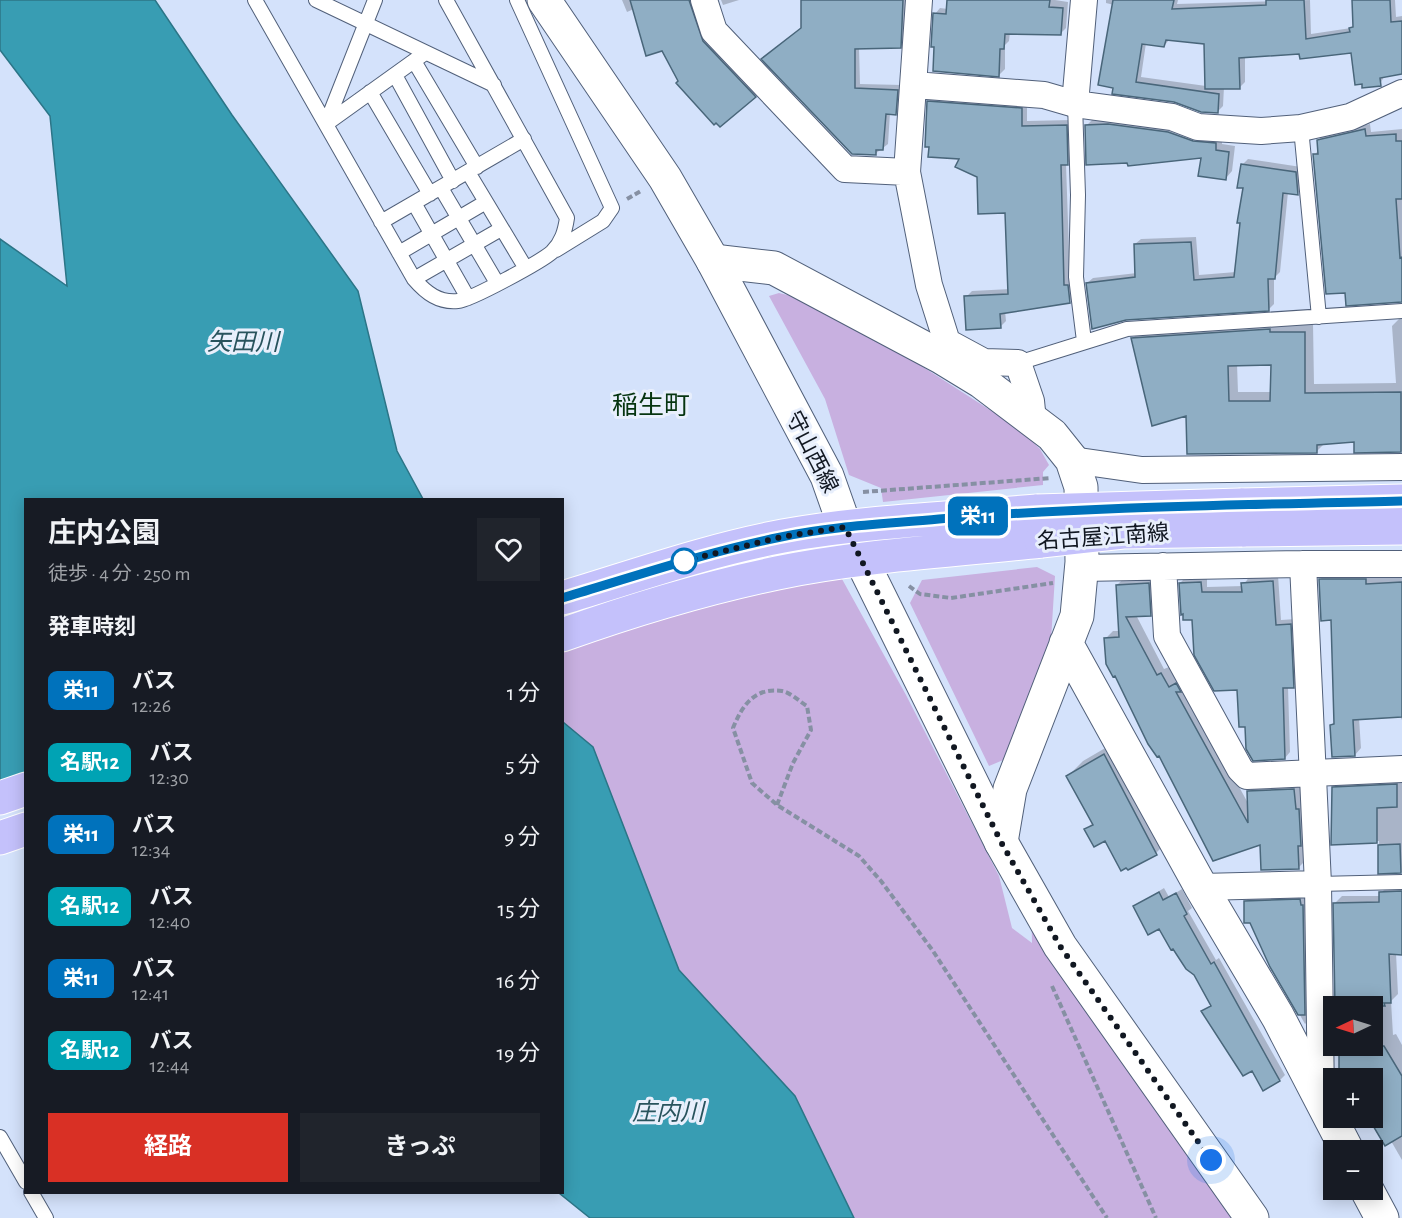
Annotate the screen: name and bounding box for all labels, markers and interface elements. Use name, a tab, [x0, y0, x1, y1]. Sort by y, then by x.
water label: 矢田川	[207, 329, 282, 355]
district label: 稲生町	[612, 392, 690, 419]
street label: 守山西線	[782, 407, 843, 496]
line badge: 栄11	[944, 496, 1012, 536]
text: 栄11	[960, 506, 996, 527]
button: heart	[477, 518, 540, 581]
text: 庄内公園	[48, 520, 160, 548]
street label: 名古屋江南線	[1036, 520, 1170, 553]
unlabelled marker	[671, 548, 697, 574]
text: 徒歩 · 4 分 · 250 m	[48, 564, 191, 584]
text: 発車時刻	[48, 616, 136, 638]
text: バス	[132, 670, 176, 692]
text: 栄11	[63, 680, 99, 701]
text: 1 分	[507, 682, 540, 704]
text: 12:26	[132, 696, 171, 716]
text: バス	[149, 742, 193, 764]
text: 名駅12	[60, 752, 119, 773]
text: 5 分	[505, 754, 540, 776]
text: 12:30	[149, 768, 189, 788]
text: バス	[132, 814, 176, 836]
text: 栄11	[63, 824, 99, 845]
text: 9 分	[504, 826, 540, 848]
text: 12:34	[132, 840, 170, 860]
text: バス	[149, 886, 193, 908]
text: 名駅12	[60, 896, 119, 917]
text: 15 分	[498, 898, 540, 920]
text: 12:40	[149, 912, 190, 932]
text: バス	[132, 958, 176, 980]
text: 栄11	[63, 968, 99, 989]
text: 16 分	[496, 970, 540, 992]
text: 12:41	[132, 984, 169, 1004]
north arrow	[1323, 996, 1383, 1056]
map controls	[1323, 996, 1383, 1200]
text: バス	[149, 1030, 193, 1052]
text: 名駅12	[60, 1040, 119, 1061]
text: 19 分	[496, 1042, 540, 1064]
text: 12:44	[149, 1056, 189, 1076]
button: +	[1323, 1068, 1383, 1128]
water label: 庄内川	[632, 1099, 707, 1125]
button: 経路	[48, 1113, 288, 1182]
button: きっぷ	[300, 1113, 540, 1182]
button: −	[1323, 1140, 1383, 1200]
your location	[1196, 1145, 1226, 1175]

